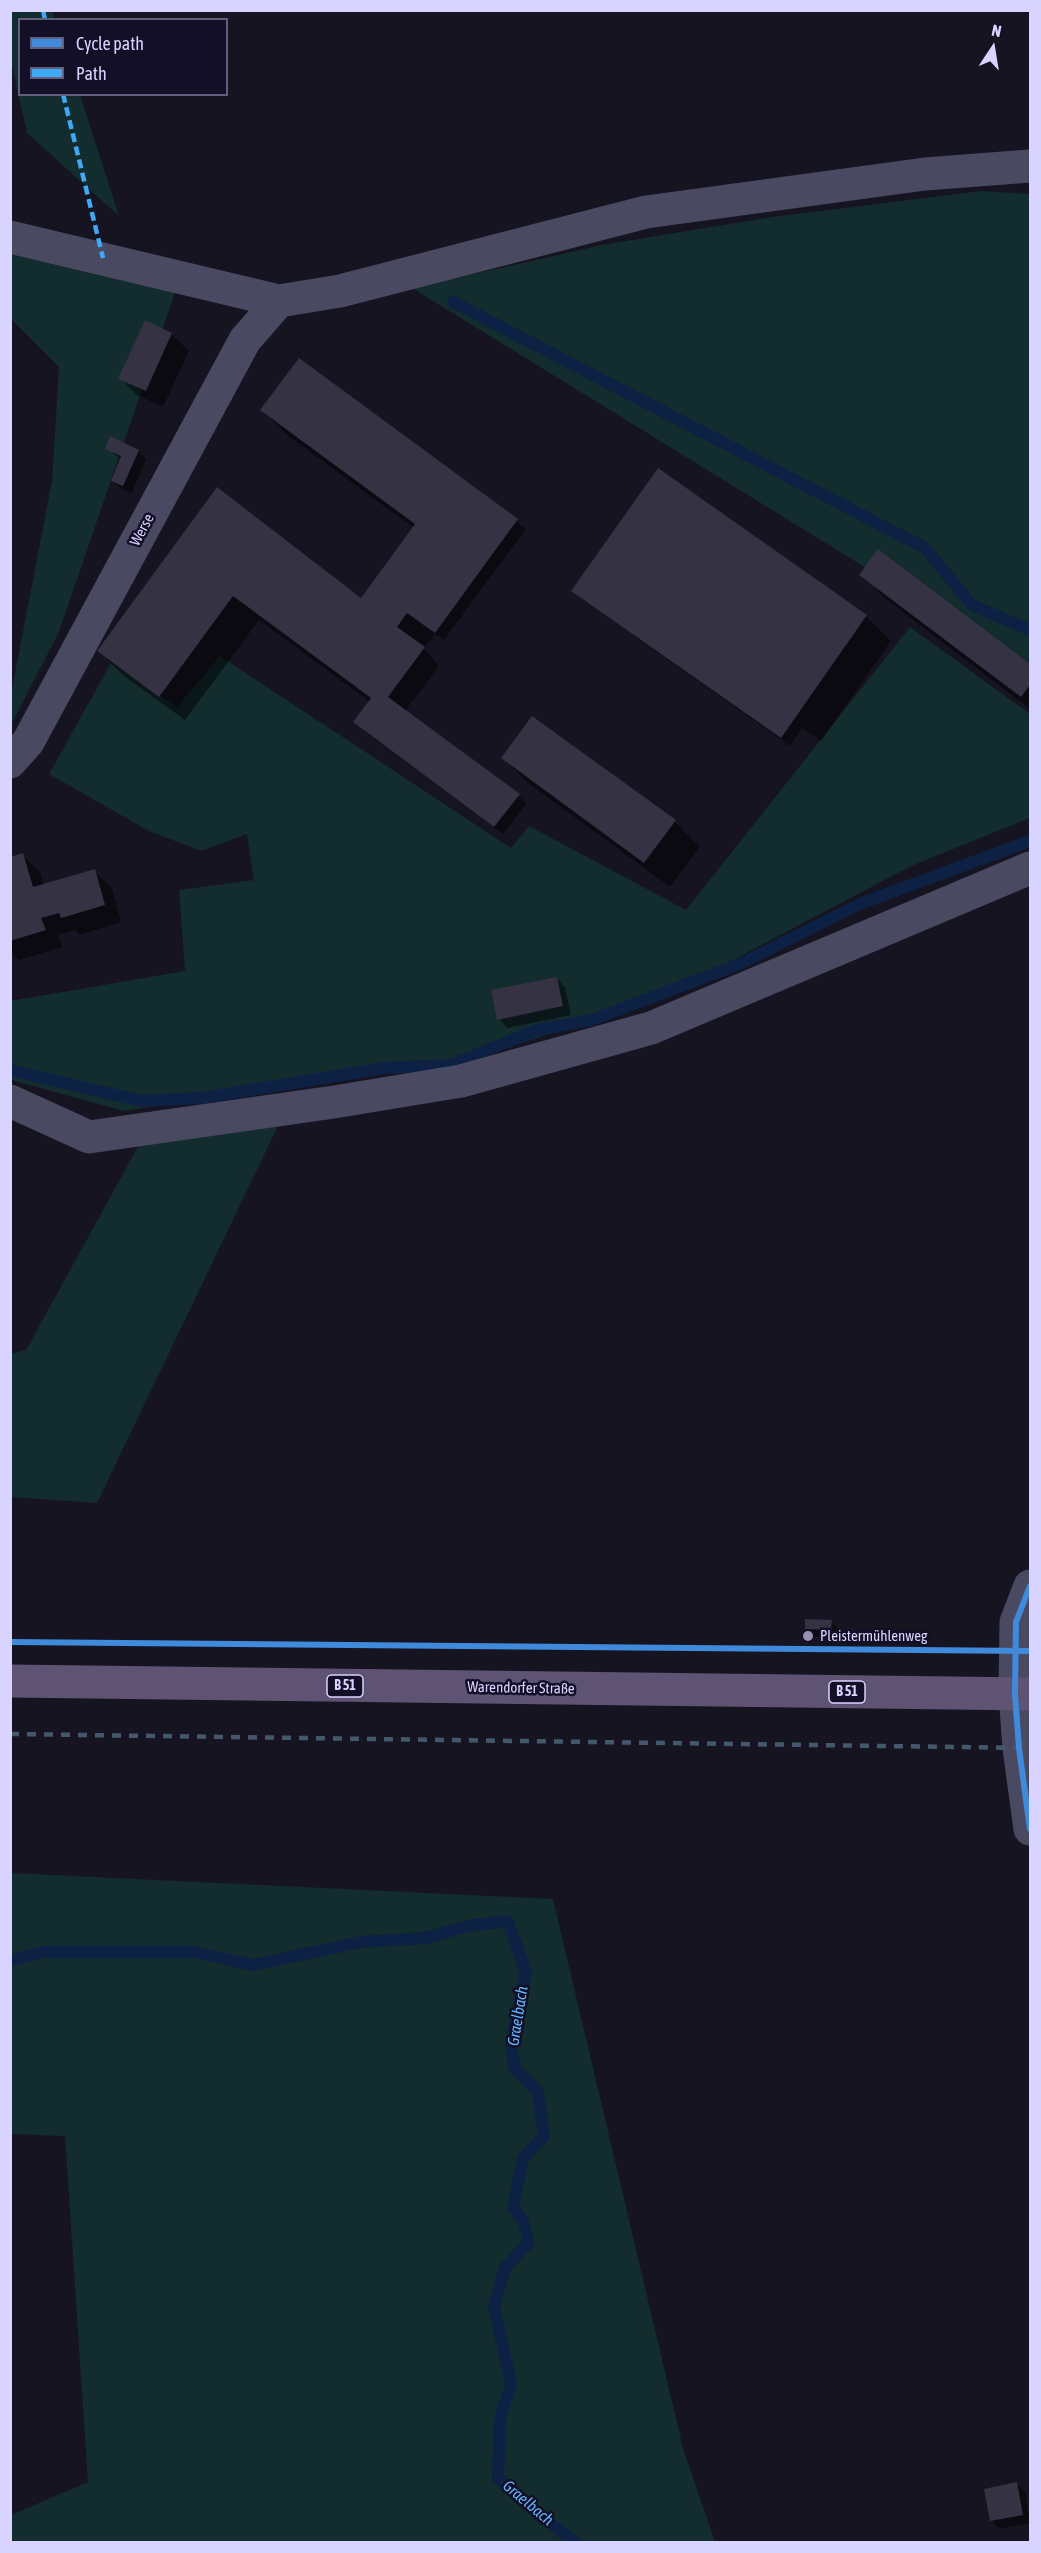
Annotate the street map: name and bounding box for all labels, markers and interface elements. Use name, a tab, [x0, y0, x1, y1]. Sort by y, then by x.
legend	[18, 18, 228, 96]
north arrow	[963, 18, 1023, 78]
text: N	[990, 21, 1003, 40]
text: Cycle path	[76, 33, 144, 54]
text: Path	[76, 63, 107, 84]
street label: Werse	[126, 511, 158, 549]
place label: Pleistermühlenweg	[820, 1627, 927, 1645]
marker: Pleistermühlenweg	[801, 1629, 815, 1643]
road number: B 51	[327, 1675, 363, 1697]
street label: Warendorfer Straße	[467, 1678, 575, 1698]
road number: B 51	[829, 1681, 865, 1703]
water label: Graelbach	[504, 1985, 532, 2047]
water label: Graelbach	[499, 2476, 557, 2530]

